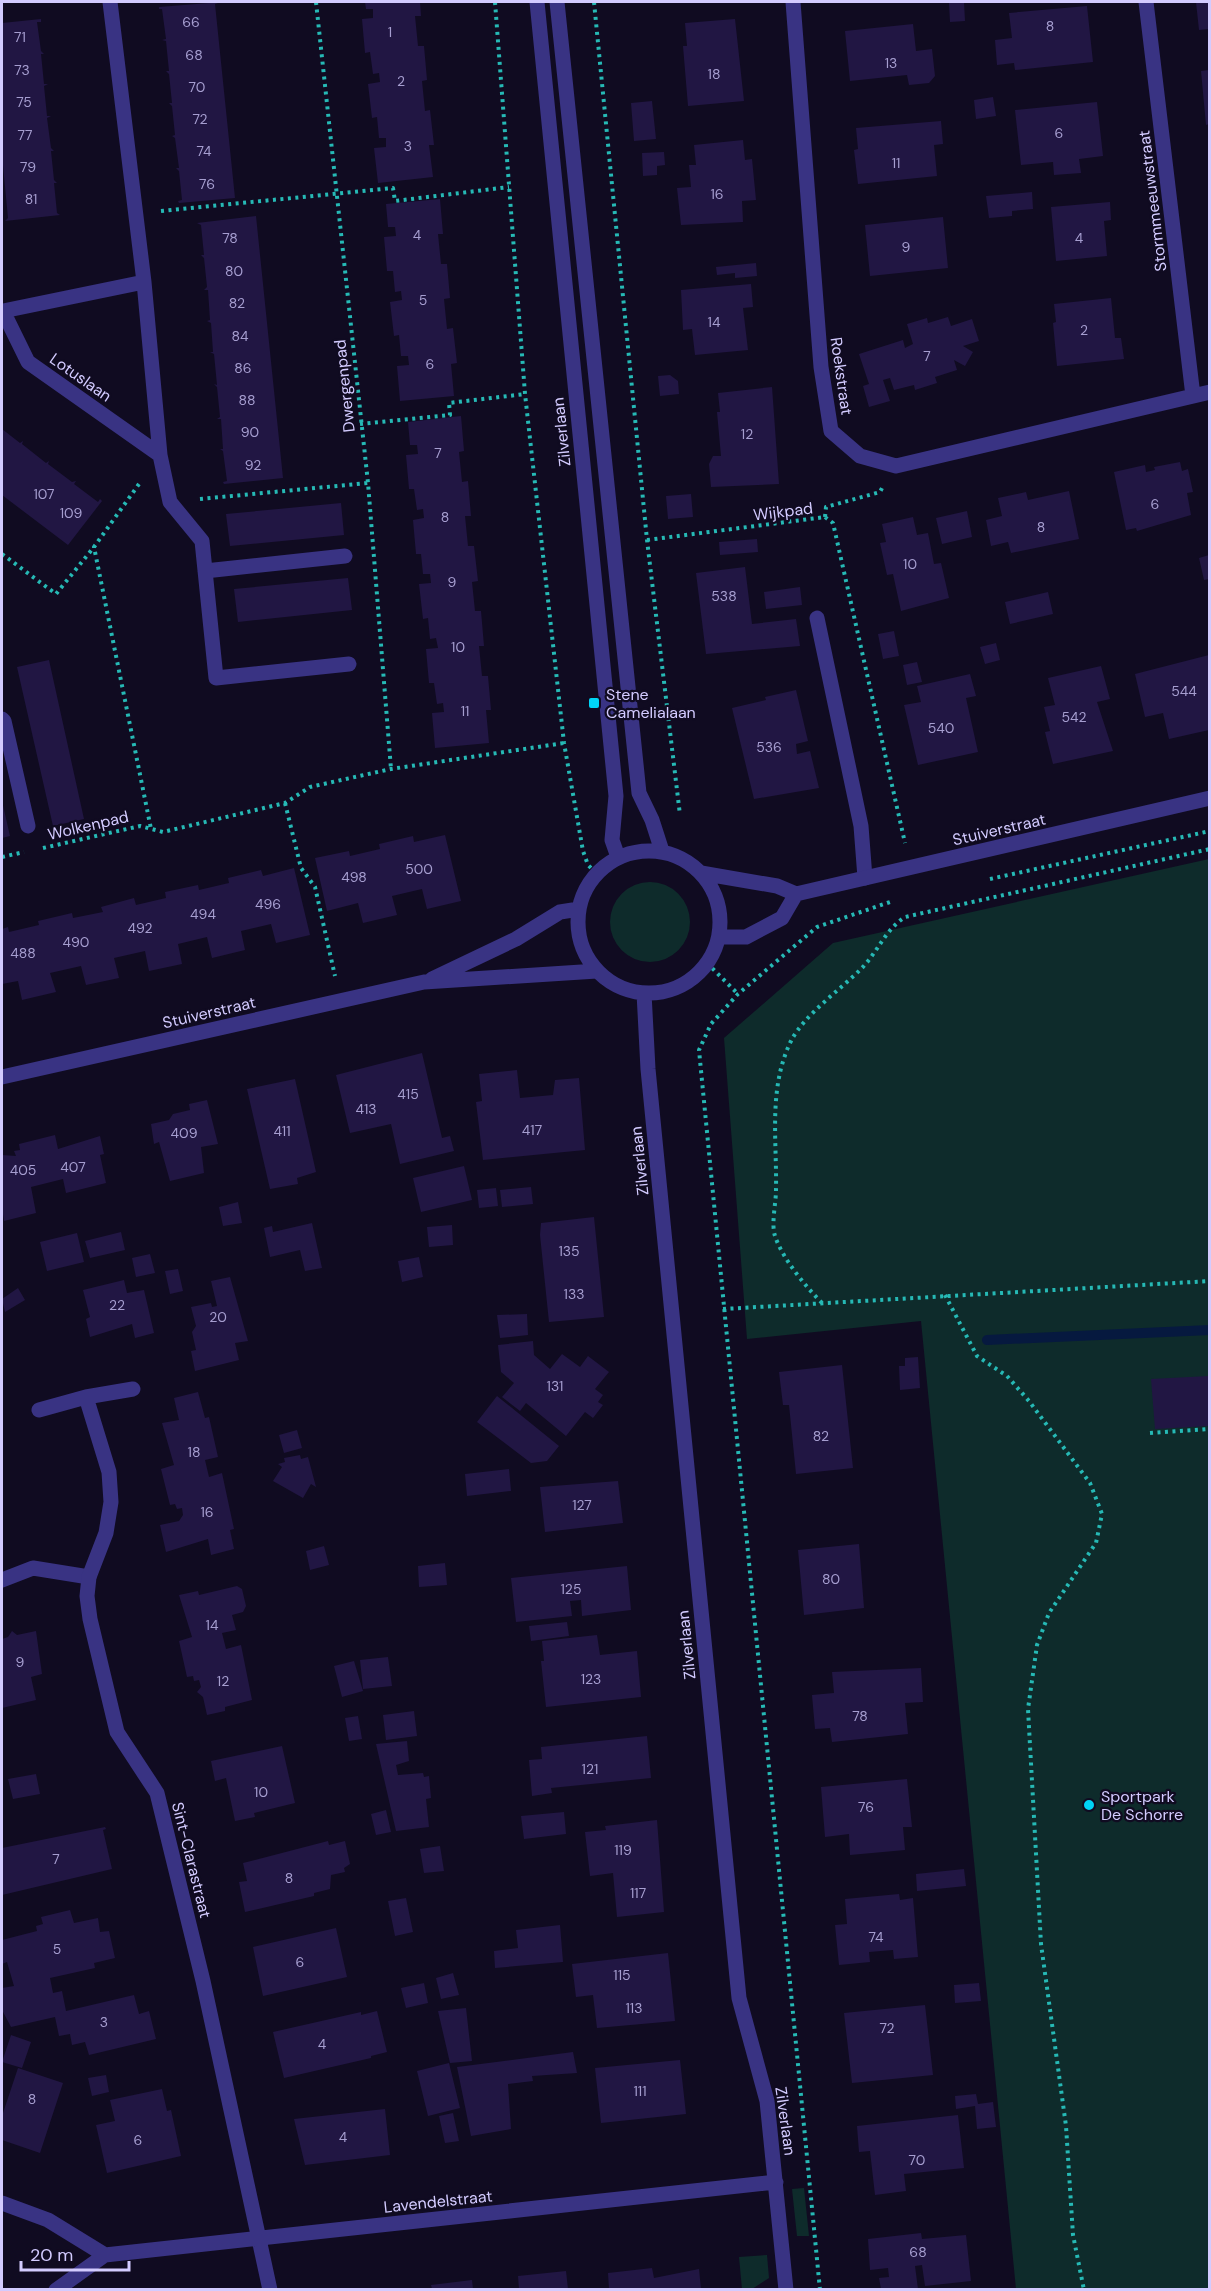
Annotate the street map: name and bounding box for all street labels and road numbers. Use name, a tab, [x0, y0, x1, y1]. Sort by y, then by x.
street label: Stormmeeuwstraat	[1133, 129, 1172, 273]
street label: Roekstraat	[826, 336, 857, 416]
street label: Dwergenpad	[329, 338, 360, 433]
street label: Lotuslaan	[46, 348, 116, 406]
street label: Zilverlaan	[547, 396, 576, 467]
street label: Wijkpad	[752, 497, 814, 526]
street label: Wolkenpad	[46, 806, 131, 845]
street label: Stuiverstraat	[950, 809, 1048, 850]
street label: Stuiverstraat	[160, 992, 258, 1033]
street label: Zilverlaan	[625, 1125, 654, 1196]
street label: Zilverlaan	[672, 1609, 701, 1680]
street label: Sint-Clarastraat	[167, 1800, 216, 1920]
street label: Zilverlaan	[770, 2085, 801, 2157]
street label: Lavendelstraat	[383, 2185, 493, 2218]

